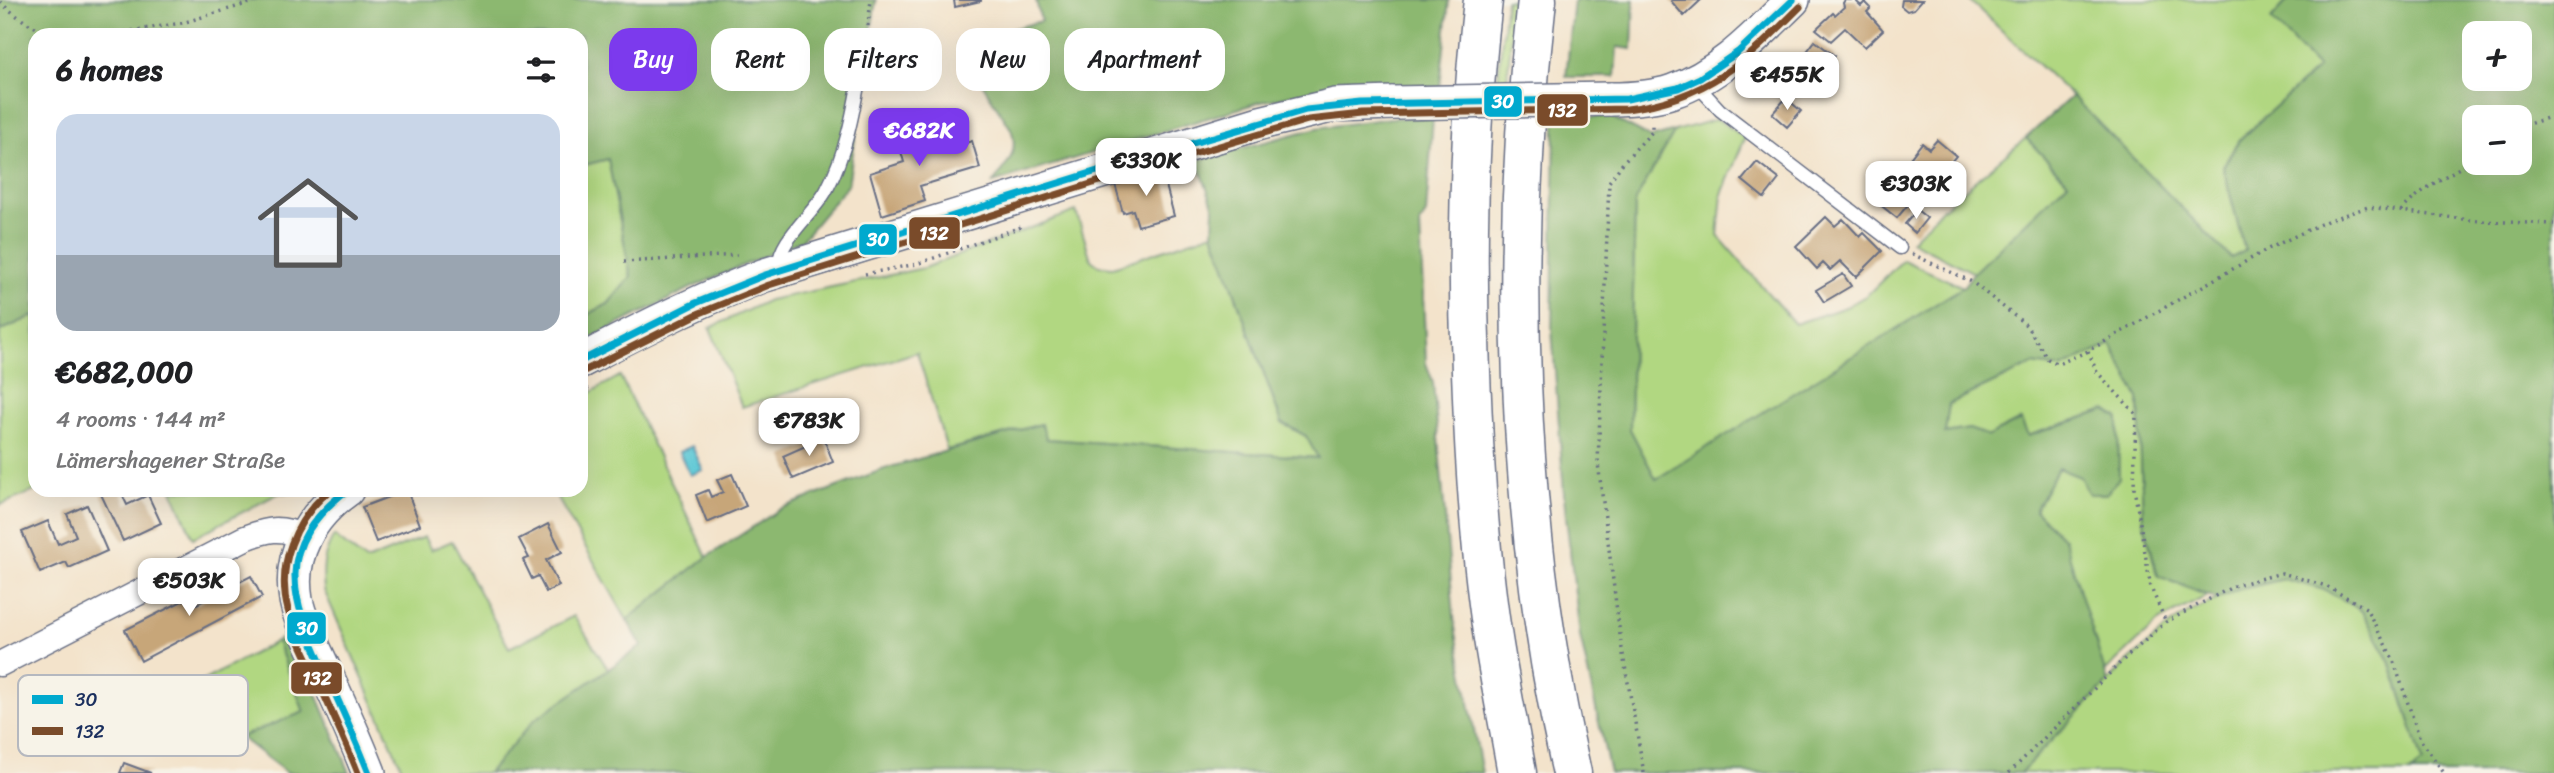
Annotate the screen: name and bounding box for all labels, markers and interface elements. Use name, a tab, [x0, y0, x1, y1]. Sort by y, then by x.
map controls	[2462, 21, 2532, 175]
button: +	[2462, 21, 2532, 91]
chip: Buy	[609, 28, 697, 91]
chip: Rent	[711, 28, 810, 91]
chip: Filters	[824, 28, 942, 91]
chip: New	[956, 28, 1050, 91]
chip: Apartment	[1064, 28, 1225, 91]
text: 6 homes	[56, 43, 163, 97]
icon: filters	[522, 51, 560, 89]
pin: €455K	[1738, 52, 1836, 112]
text: €455K	[1751, 54, 1823, 95]
line badge: 30	[1483, 85, 1523, 118]
text: 30	[1491, 85, 1514, 118]
line badge: 132	[1536, 93, 1589, 127]
text: 132	[1547, 94, 1577, 127]
button: −	[2462, 105, 2532, 175]
pin: €682K	[870, 108, 968, 168]
text: €682K	[884, 110, 954, 151]
pin: €330K	[1097, 138, 1195, 198]
text: €330K	[1111, 140, 1181, 181]
icon: home	[245, 160, 371, 286]
pin: €303K	[1867, 162, 1965, 221]
text: €303K	[1881, 163, 1951, 204]
line badge: 132	[908, 216, 961, 250]
text: 132	[919, 217, 949, 250]
line badge: 30	[858, 223, 898, 256]
text: 30	[866, 223, 889, 256]
text: €682,000	[56, 345, 193, 399]
pin: €783K	[760, 398, 858, 458]
text: 4 rooms · 144 m²	[56, 399, 226, 440]
text: €783K	[775, 400, 843, 441]
text: Lämershagener Straße	[56, 440, 285, 481]
pin: €503K	[140, 558, 238, 618]
text: €503K	[154, 560, 224, 601]
line badge: 30	[286, 611, 327, 645]
text: 30	[295, 612, 318, 645]
line badge: 132	[290, 661, 343, 695]
text: 132	[302, 662, 332, 695]
legend	[18, 675, 248, 756]
text: 30	[75, 683, 97, 716]
text: 132	[75, 715, 105, 748]

